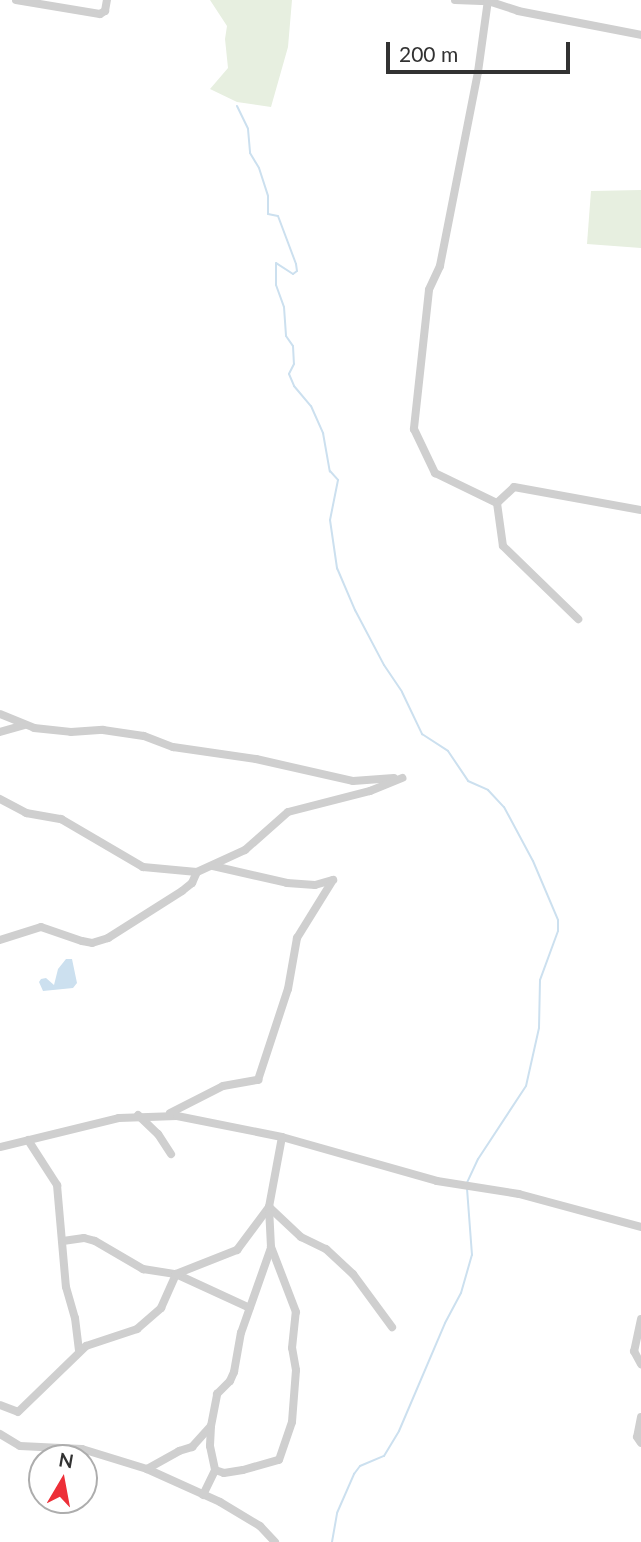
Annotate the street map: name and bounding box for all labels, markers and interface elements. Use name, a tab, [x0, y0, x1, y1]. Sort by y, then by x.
scale bar	[389, 28, 573, 72]
text: 200 m	[399, 41, 458, 66]
north arrow	[28, 1444, 98, 1514]
text: N	[57, 1447, 76, 1472]

